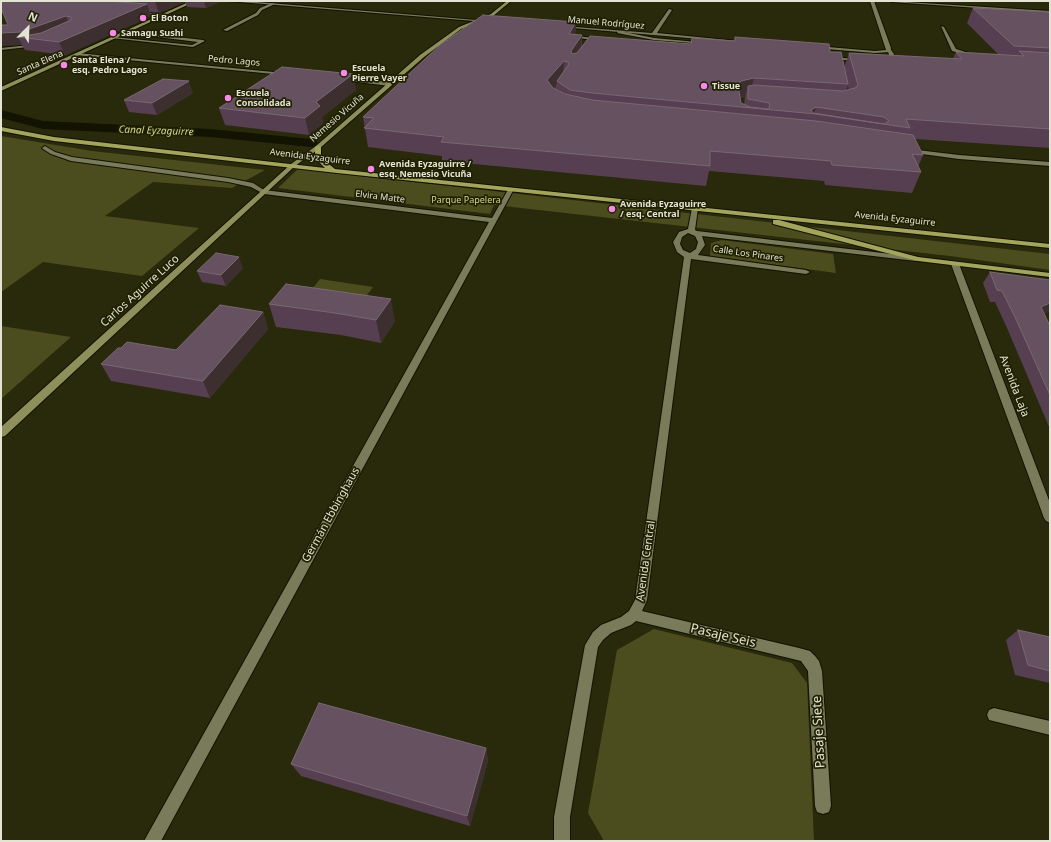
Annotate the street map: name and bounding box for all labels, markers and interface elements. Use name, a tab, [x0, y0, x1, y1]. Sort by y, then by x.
north arrow	[8, 8, 48, 48]
text: N	[26, 8, 40, 25]
marker: El Boton	[138, 13, 148, 23]
place label: El Boton	[151, 13, 188, 23]
street label: Manuel Rodríguez	[567, 14, 645, 32]
marker: Samagu Sushi	[108, 28, 118, 38]
place label: Samagu Sushi	[121, 28, 183, 38]
street label: Santa Elena	[15, 48, 65, 78]
street label: Pedro Lagos	[207, 53, 261, 69]
place label: Santa Elena / esq. Pedro Lagos	[72, 55, 147, 76]
marker: Santa Elena / esq. Pedro Lagos	[59, 60, 69, 70]
place label: Escuela Pierre Vayer	[352, 63, 407, 84]
marker: Escuela Pierre Vayer	[339, 68, 349, 78]
marker: Tissue	[699, 81, 709, 91]
place label: Tissue	[712, 81, 740, 91]
place label: Escuela Consolidada	[236, 88, 291, 109]
street label: Nemesio Vicuña	[308, 92, 366, 144]
marker: Escuela Consolidada	[223, 93, 233, 103]
water label: Canal Eyzaguirre	[118, 124, 194, 138]
street label: Avenida Eyzaguirre	[269, 147, 351, 167]
place label: Avenida Eyzaguirre / esq. Nemesio Vicuña	[379, 159, 472, 180]
marker: Avenida Eyzaguirre / esq. Nemesio Vicuña	[366, 164, 376, 174]
street label: Elvira Matte	[355, 189, 405, 205]
park label: Parque Papelera	[431, 195, 501, 205]
place label: Avenida Eyzaguirre / esq. Central	[620, 199, 706, 220]
marker: Avenida Eyzaguirre / esq. Central	[607, 204, 617, 214]
street label: Avenida Eyzaguirre	[854, 209, 936, 229]
street label: Calle Los Pinares	[712, 244, 784, 264]
street label: Carlos Aguirre Luco	[98, 252, 182, 330]
street label: Avenida Laja	[996, 353, 1032, 419]
street label: Germán Ebbinghaus	[300, 465, 362, 565]
street label: Avenida Central	[634, 520, 658, 602]
street label: Pasaje Seis	[689, 621, 757, 651]
street label: Pasaje Siete	[809, 695, 829, 769]

